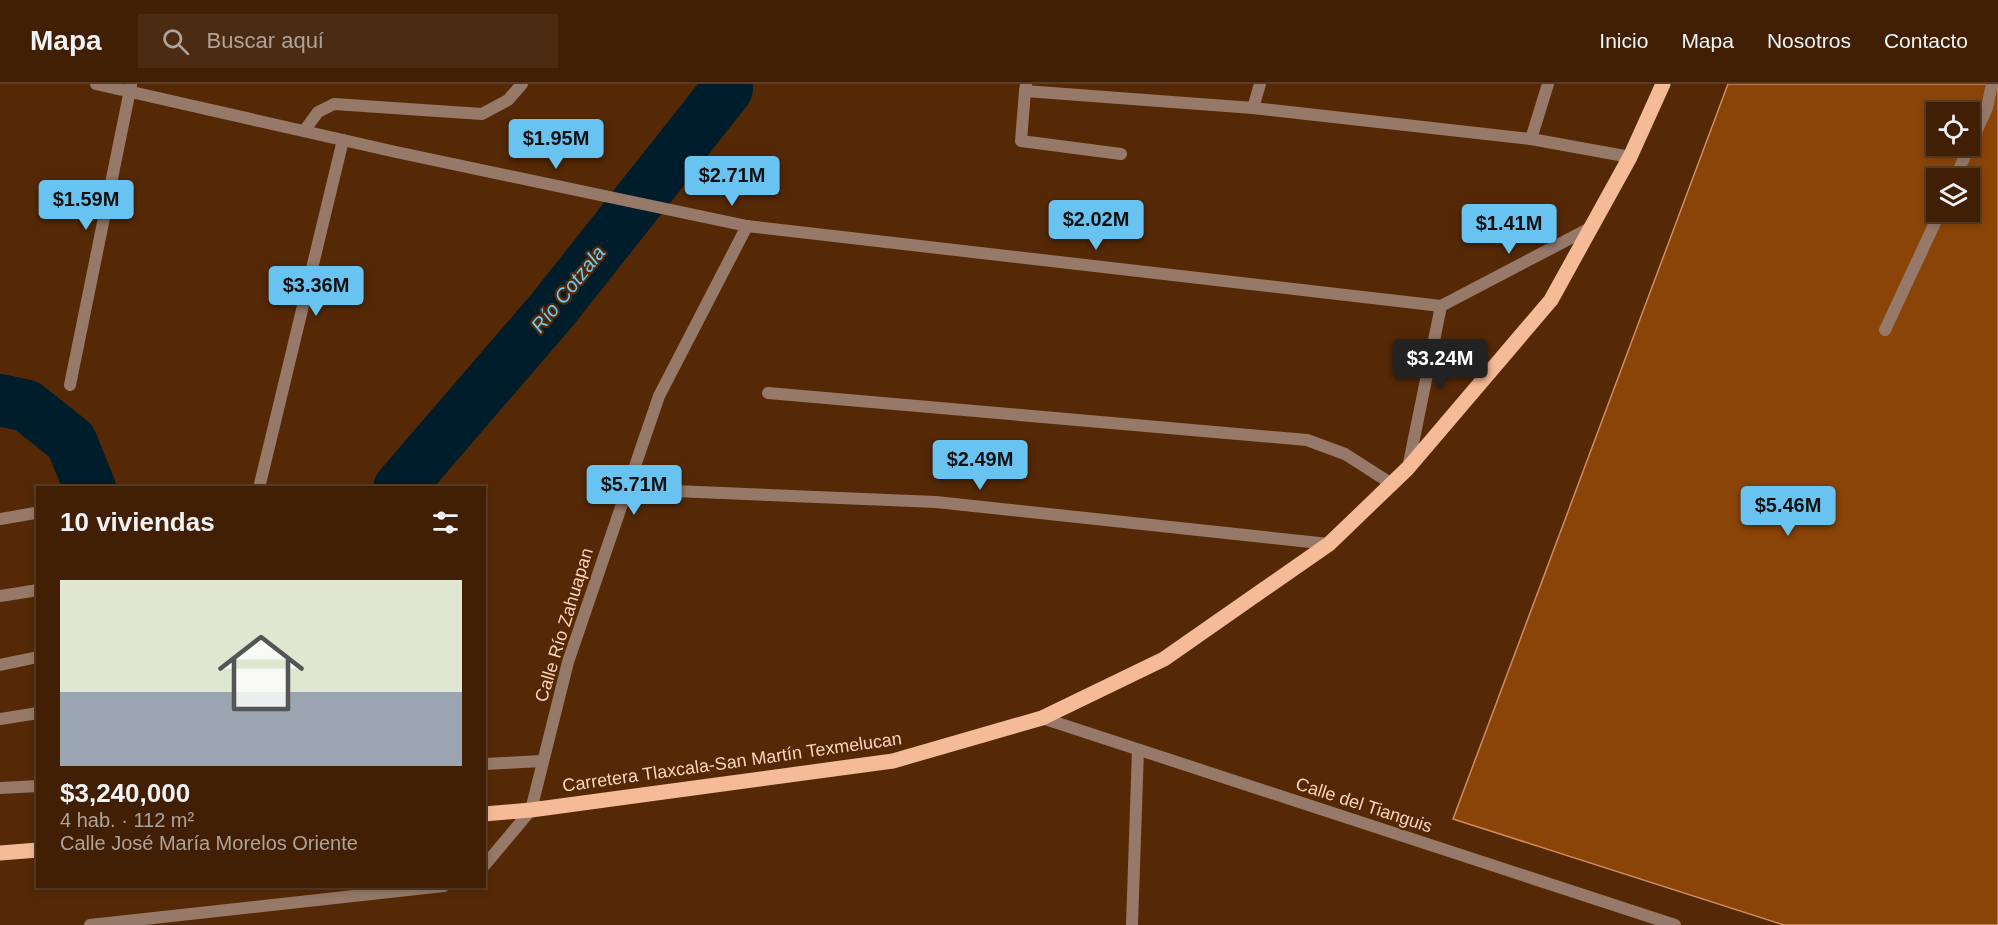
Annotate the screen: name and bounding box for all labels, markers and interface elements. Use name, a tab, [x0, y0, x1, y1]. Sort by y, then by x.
search box	[138, 14, 558, 68]
text: Mapa	[30, 25, 102, 56]
icon: search	[159, 25, 192, 58]
text: Buscar aquí	[207, 28, 324, 53]
text: Inicio	[1599, 29, 1648, 52]
text: Mapa	[1681, 29, 1734, 52]
text: Nosotros	[1767, 29, 1851, 52]
text: Contacto	[1884, 29, 1968, 52]
map controls	[1926, 102, 1980, 222]
button: locate	[1926, 102, 1980, 156]
pin: $1.95M	[507, 119, 605, 170]
text: $1.95M	[523, 127, 589, 149]
pin: $2.71M	[683, 156, 781, 207]
text: $2.71M	[699, 164, 765, 186]
button: layers	[1926, 168, 1980, 222]
pin: $1.59M	[37, 180, 135, 231]
text: $1.59M	[53, 188, 119, 210]
pin: $2.02M	[1047, 200, 1145, 251]
pin: $1.41M	[1460, 204, 1558, 255]
text: $2.02M	[1063, 208, 1129, 230]
text: $1.41M	[1476, 212, 1542, 234]
water label: Río Cotzala	[527, 241, 609, 337]
pin: $3.36M	[267, 266, 365, 317]
text: $3.36M	[283, 274, 349, 296]
pin: $3.24M	[1391, 339, 1489, 390]
text: $3.24M	[1407, 347, 1473, 369]
pin: $2.49M	[931, 440, 1029, 491]
text: $2.49M	[947, 448, 1013, 470]
pin: $5.71M	[585, 465, 683, 516]
text: $5.71M	[601, 473, 667, 495]
pin: $5.46M	[1739, 486, 1837, 537]
text: $5.46M	[1755, 494, 1821, 516]
icon: filters	[429, 506, 462, 539]
text: 10 viviendas	[60, 507, 215, 537]
street label: Calle Río Zahuapan	[531, 546, 597, 704]
icon: home	[207, 619, 315, 727]
street label: Carretera Tlaxcala-San Martín Texmelucan	[561, 728, 903, 796]
street label: Calle del Tianguis	[1293, 774, 1435, 836]
text: $3,240,000	[60, 778, 190, 808]
text: 4 hab. · 112 m²	[60, 809, 194, 831]
text: Calle José María Morelos Oriente	[60, 832, 358, 854]

